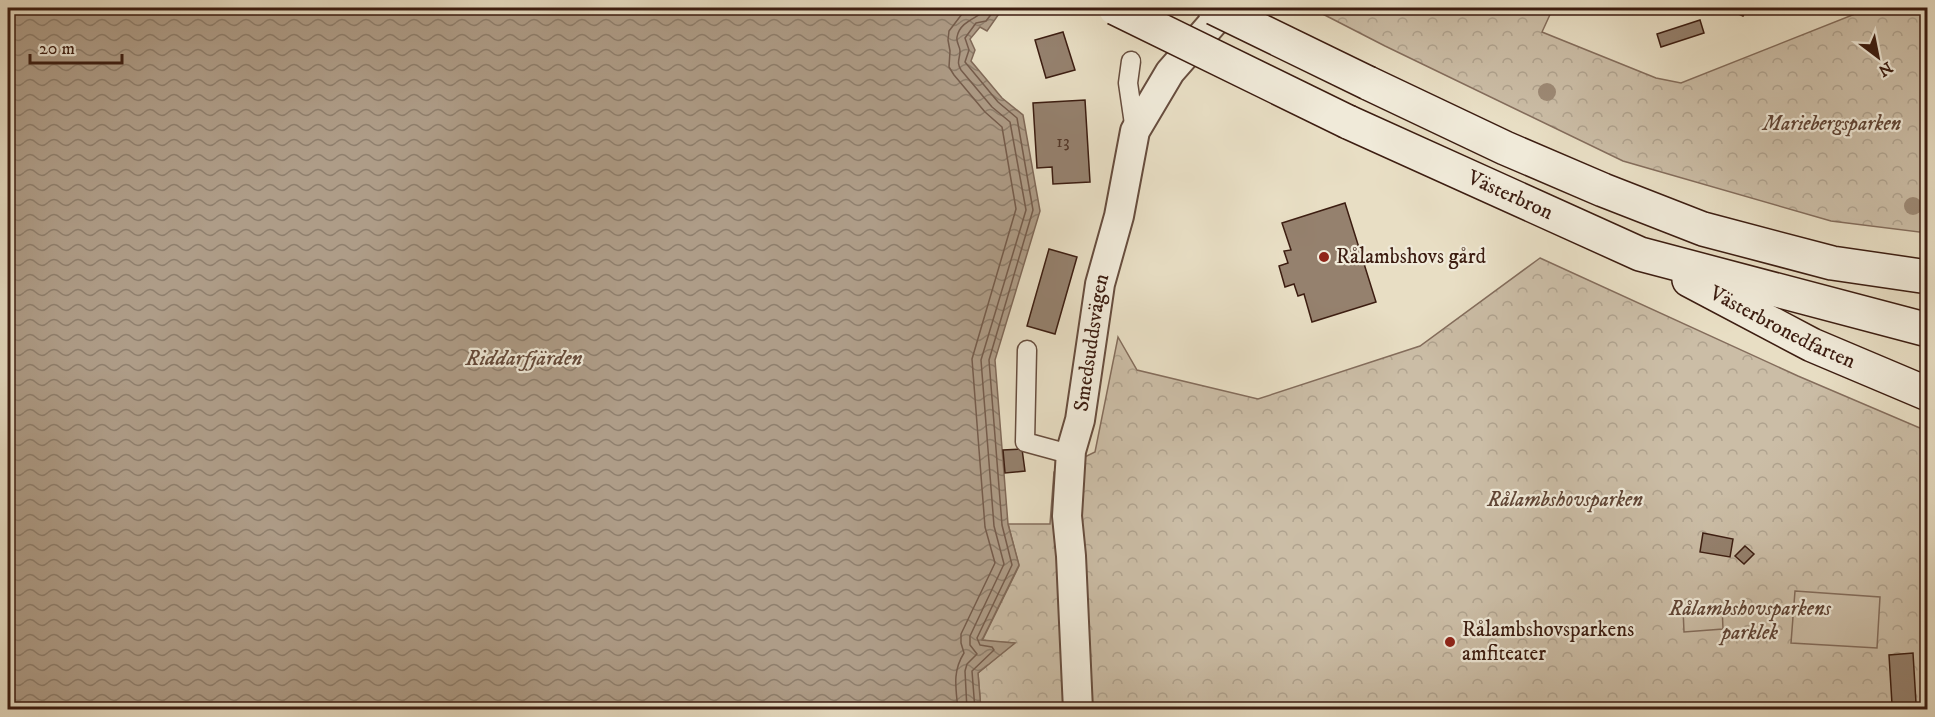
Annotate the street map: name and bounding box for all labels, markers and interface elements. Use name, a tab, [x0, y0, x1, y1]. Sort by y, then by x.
scale bar	[30, 27, 122, 65]
north arrow	[1848, 27, 1908, 87]
text: 20 m	[39, 38, 75, 60]
text: N	[1875, 57, 1896, 81]
park label: Mariebergsparken	[1761, 111, 1902, 137]
house number: 13	[1056, 131, 1070, 153]
street label: Västerbron	[1462, 164, 1557, 226]
place label: Rålambshovs gård	[1336, 244, 1486, 270]
marker: Rålambshovs gård	[1317, 250, 1331, 264]
street label: Smedsuddsvägen	[1068, 271, 1115, 413]
street label: Västerbronedfarten	[1704, 280, 1859, 375]
water label: Riddarfjärden	[464, 345, 583, 372]
park label: Rålambshovsparken	[1486, 487, 1643, 513]
park label: Rålambshovsparkens parklek	[1668, 596, 1832, 646]
place label: Rålambshovsparkens amfiteater	[1462, 617, 1634, 667]
marker: Rålambshovsparkens amfiteater	[1443, 635, 1457, 649]

